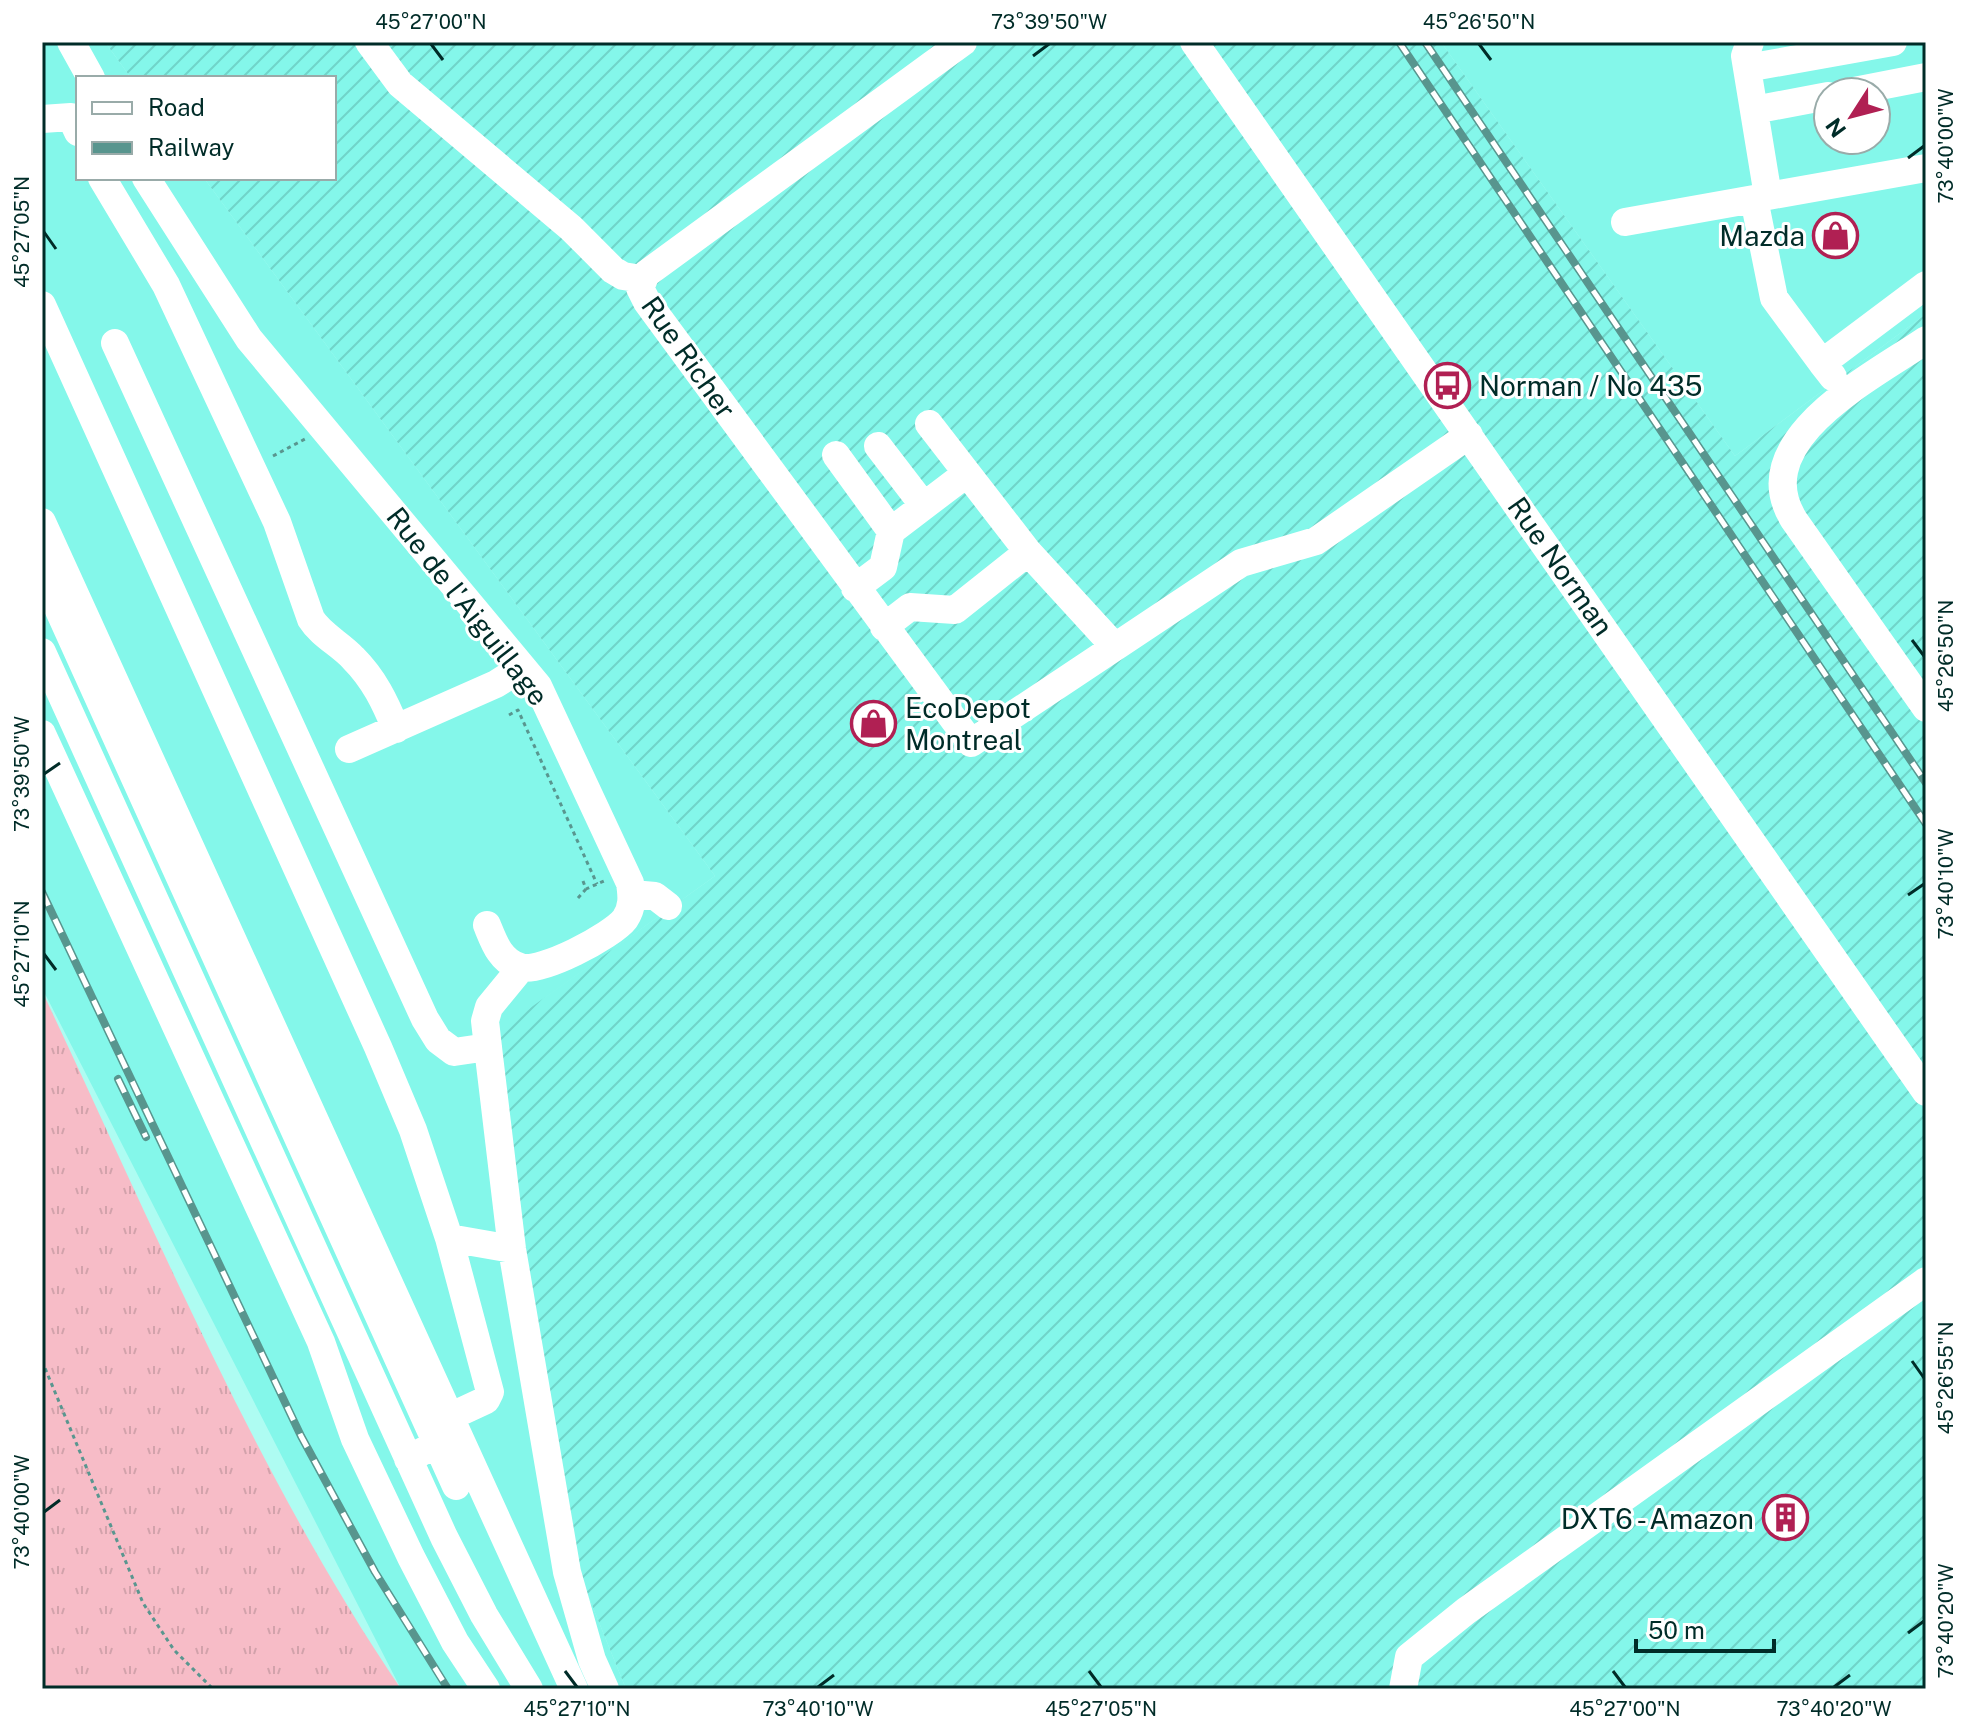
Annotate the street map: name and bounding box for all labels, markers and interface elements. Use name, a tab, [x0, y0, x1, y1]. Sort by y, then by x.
text: 45°27'00"N	[375, 10, 487, 34]
text: 73°39'50"W	[991, 10, 1107, 34]
text: 45°26'50"N	[1423, 10, 1535, 34]
legend	[76, 76, 336, 180]
north arrow	[1812, 76, 1892, 156]
text: 73°40'00"W	[1934, 88, 1958, 204]
text: Road	[148, 93, 205, 121]
text: N	[1820, 113, 1851, 142]
text: Railway	[148, 133, 234, 161]
text: 45°27'05"N	[10, 176, 34, 288]
shop icon: Mazda	[1812, 211, 1860, 259]
place label: Mazda	[1719, 219, 1805, 252]
street label: Rue Richer	[635, 290, 743, 424]
bus stop icon: Norman / No 435	[1424, 361, 1472, 409]
place label: Norman / No 435	[1479, 369, 1702, 402]
street label: Rue Norman	[1501, 491, 1621, 641]
street label: Rue de l'Aiguillage	[380, 500, 556, 712]
text: 45°26'50"N	[1934, 600, 1958, 712]
place label: EcoDepot Montreal	[905, 691, 1031, 756]
shop icon: EcoDepot Montreal	[850, 699, 898, 747]
text: 73°39'50"W	[10, 716, 34, 832]
text: 73°40'10"W	[1934, 828, 1958, 940]
text: 45°27'10"N	[10, 900, 34, 1008]
text: 45°26'55"N	[1934, 1321, 1958, 1435]
text: 73°40'00"W	[10, 1454, 34, 1570]
building icon: DXT6 - Amazon	[1761, 1494, 1809, 1542]
place label: DXT6 - Amazon	[1561, 1502, 1754, 1535]
text: 73°40'20"W	[1934, 1564, 1958, 1679]
scale bar	[1636, 1603, 1774, 1653]
text: 50 m	[1648, 1616, 1705, 1644]
text: 45°27'10"N	[523, 1697, 631, 1721]
text: 73°40'10"W	[762, 1697, 874, 1721]
text: 45°27'05"N	[1045, 1697, 1157, 1721]
text: 45°27'00"N	[1569, 1697, 1681, 1721]
text: 73°40'20"W	[1777, 1697, 1892, 1721]

